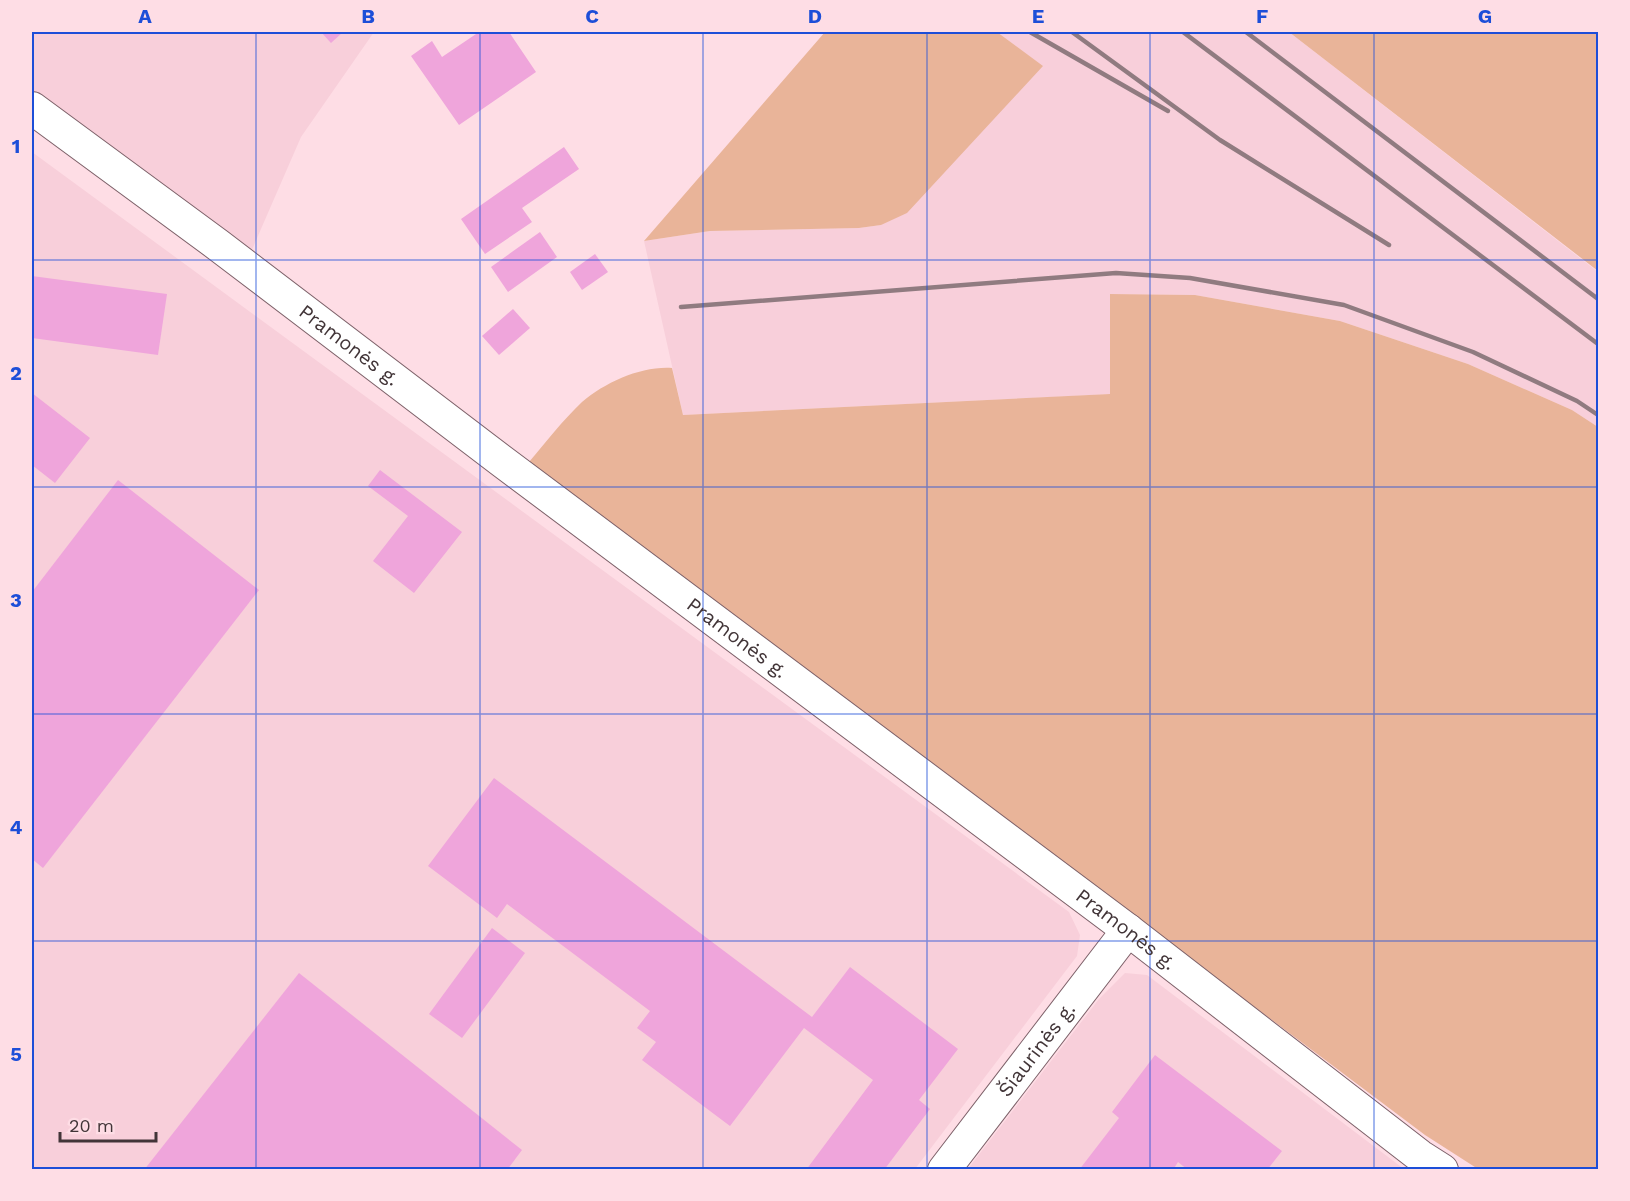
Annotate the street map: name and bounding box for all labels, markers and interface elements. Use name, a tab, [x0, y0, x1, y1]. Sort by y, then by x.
text: A	[138, 4, 152, 28]
text: B	[361, 4, 375, 28]
text: C	[585, 4, 599, 28]
text: D	[808, 4, 822, 28]
text: E	[1032, 4, 1044, 28]
text: F	[1256, 4, 1268, 28]
text: G	[1478, 4, 1492, 28]
text: 1	[12, 134, 20, 158]
street label: Pramonės g.	[294, 299, 404, 391]
text: 2	[10, 361, 22, 385]
text: 3	[10, 588, 22, 612]
street label: Pramonės g.	[682, 592, 792, 683]
text: 4	[10, 815, 23, 839]
street label: Pramonės g.	[1071, 883, 1181, 975]
street label: Šiaurinės g.	[993, 997, 1080, 1101]
text: 5	[10, 1042, 22, 1066]
scale bar	[60, 1105, 156, 1143]
text: 20 m	[69, 1115, 114, 1136]

